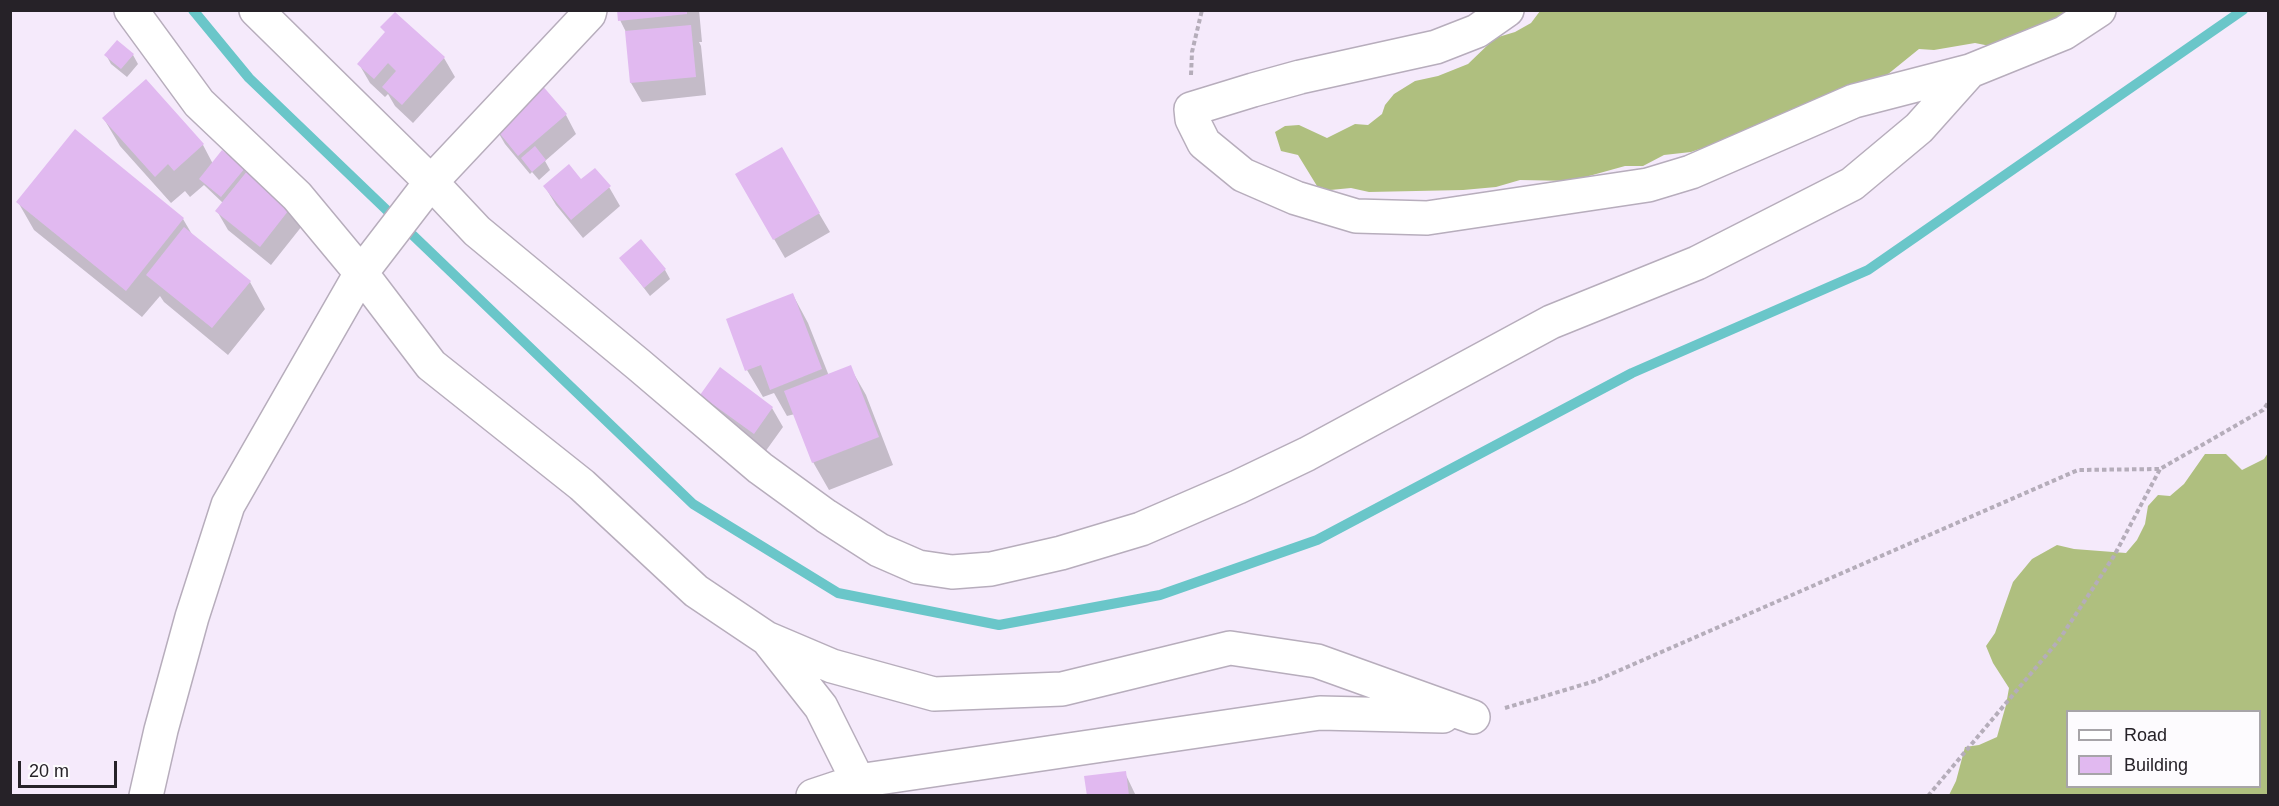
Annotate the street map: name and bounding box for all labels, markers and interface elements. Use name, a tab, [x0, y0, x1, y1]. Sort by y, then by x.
legend	[2066, 710, 2261, 788]
text: Road	[2124, 725, 2167, 745]
scale bar	[21, 749, 120, 787]
text: Building	[2124, 755, 2188, 775]
text: 20 m	[29, 761, 69, 781]

